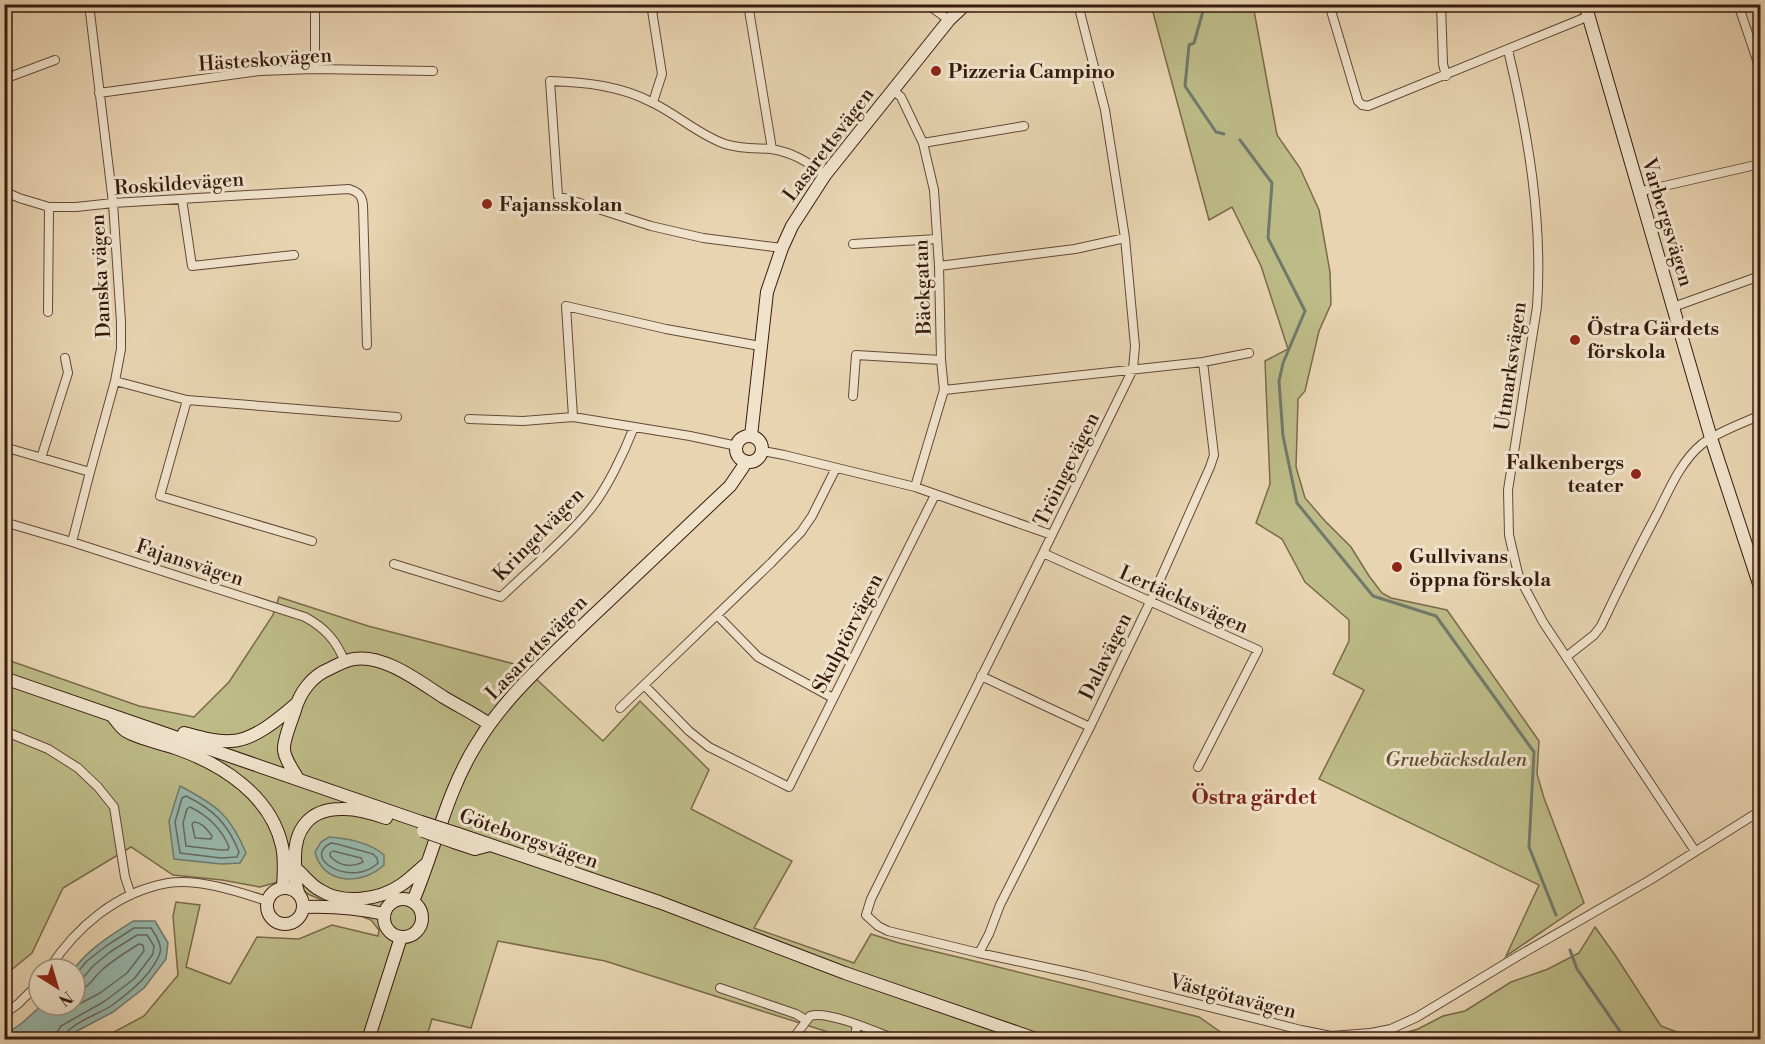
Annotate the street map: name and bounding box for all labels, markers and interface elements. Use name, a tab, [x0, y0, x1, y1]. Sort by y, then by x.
street label: Hästeskovägen	[197, 43, 333, 78]
place label: Pizzeria Campino	[948, 60, 1115, 85]
marker: Pizzeria Campino	[929, 64, 943, 78]
street label: Lasarettsvägen	[778, 83, 880, 207]
street label: Varbergsvägen	[1635, 154, 1698, 290]
street label: Roskildevägen	[113, 167, 245, 202]
place label: Fajansskolan	[499, 193, 623, 218]
marker: Fajansskolan	[480, 197, 494, 211]
street label: Danska vägen	[86, 213, 117, 338]
street label: Bäckgatan	[909, 239, 938, 336]
street label: Utmarksvägen	[1490, 300, 1533, 432]
place label: Östra Gärdets förskola	[1587, 316, 1719, 365]
marker: Östra Gärdets förskola	[1568, 333, 1582, 347]
street label: Tröingevägen	[1029, 409, 1106, 531]
place label: Falkenbergs teater	[1506, 451, 1624, 499]
marker: Falkenbergs teater	[1629, 467, 1643, 481]
street label: Kringelvägen	[488, 483, 590, 587]
street label: Fajansvägen	[133, 534, 247, 593]
place label: Gullvivans öppna förskola	[1409, 545, 1551, 593]
marker: Gullvivans öppna förskola	[1390, 560, 1404, 574]
street label: Lertäcktsvägen	[1115, 561, 1252, 640]
street label: Skulptörvägen	[807, 570, 889, 698]
street label: Lasarettsvägen	[481, 590, 593, 706]
street label: Dalavägen	[1075, 609, 1138, 704]
park label: Gruebäcksdalen	[1385, 748, 1528, 773]
district label: Östra gärdet	[1191, 782, 1317, 811]
street label: Göteborgsvägen	[456, 804, 601, 875]
north arrow	[27, 957, 87, 1017]
street label: Västgötavägen	[1166, 969, 1299, 1025]
text: N	[54, 986, 76, 1010]

